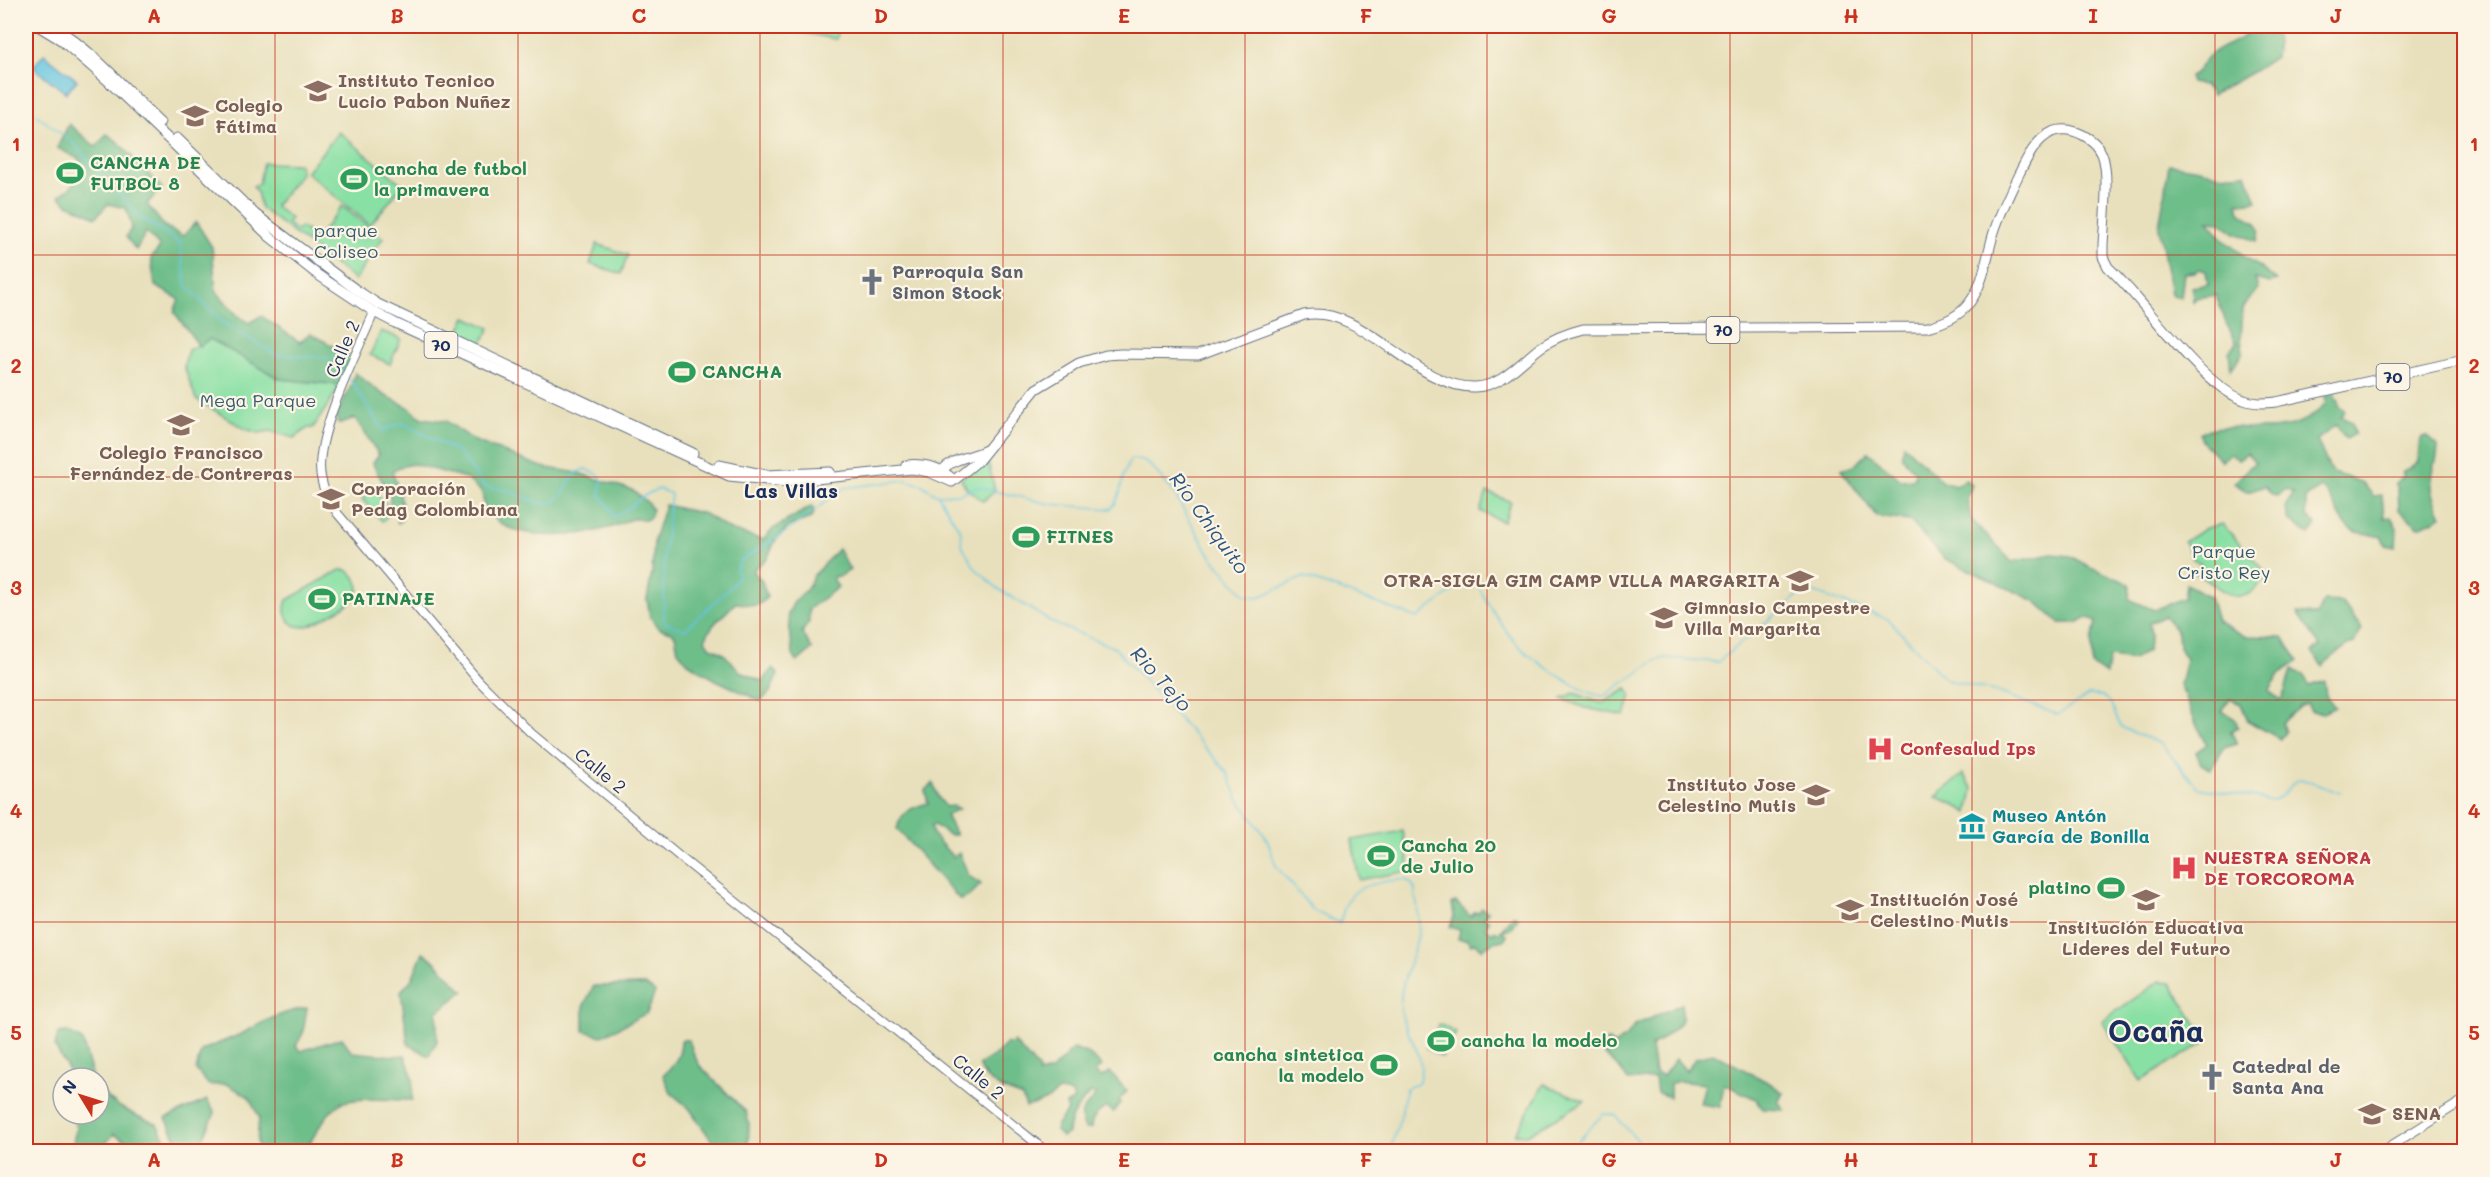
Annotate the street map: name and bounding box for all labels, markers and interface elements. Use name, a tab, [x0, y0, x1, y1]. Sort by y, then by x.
text: A	[147, 2, 161, 28]
text: B	[390, 2, 404, 28]
text: C	[632, 2, 647, 28]
text: D	[874, 2, 888, 28]
text: E	[1118, 2, 1130, 28]
text: F	[1360, 2, 1373, 28]
text: G	[1601, 2, 1617, 28]
text: H	[1843, 2, 1859, 28]
text: I	[2088, 2, 2098, 28]
text: J	[2329, 2, 2343, 28]
place label: Instituto Tecnico Lucio Pabon Nuñez	[338, 68, 511, 113]
school or university icon: Instituto Tecnico Lucio Pabon Nuñez	[303, 76, 333, 106]
place label: Colegio Fátima	[215, 93, 283, 138]
school or university icon: Colegio Fátima	[180, 101, 210, 131]
text: 1	[12, 130, 20, 156]
text: 1	[2470, 130, 2478, 156]
place label: CANCHA DE FUTBOL 8	[90, 150, 201, 195]
place label: cancha de futbol la primavera	[374, 156, 527, 201]
sports icon: CANCHA DE FUTBOL 8	[55, 158, 85, 188]
sports icon: cancha de futbol la primavera	[339, 164, 369, 194]
park label: parque Coliseo	[314, 218, 378, 263]
place label: Parroquia San Simon Stock	[892, 259, 1023, 304]
church icon: Parroquia San Simon Stock	[857, 267, 887, 297]
street label: Calle 2	[319, 316, 365, 381]
road number: 70	[1706, 317, 1740, 343]
road number: 70	[424, 332, 458, 358]
text: 2	[10, 352, 22, 378]
text: 2	[2468, 352, 2480, 378]
sports icon: CANCHA	[667, 357, 697, 387]
place label: CANCHA	[702, 359, 782, 383]
road number: 70	[2376, 364, 2410, 390]
park label: Mega Parque	[200, 388, 316, 412]
school or university icon: Colegio Francisco Fernández de Contreras	[166, 410, 196, 440]
place label: Colegio Francisco Fernández de Contreras	[70, 440, 292, 485]
water label: Río Chiquito	[1164, 466, 1256, 579]
place label: Corporación Pedag Colombiana	[351, 476, 518, 521]
district label: Las Villas	[744, 477, 838, 503]
school or university icon: Corporación Pedag Colombiana	[316, 484, 346, 514]
sports icon: FITNES	[1011, 522, 1041, 552]
place label: FITNES	[1046, 524, 1114, 548]
park label: Parque Cristo Rey	[2178, 539, 2270, 584]
school or university icon: OTRA-SIGLA GIM CAMP VILLA MARGARITA	[1785, 566, 1815, 596]
place label: OTRA-SIGLA GIM CAMP VILLA MARGARITA	[1383, 568, 1780, 592]
text: 3	[10, 574, 22, 600]
text: 3	[2468, 574, 2480, 600]
sports icon: PATINAJE	[307, 584, 337, 614]
place label: PATINAJE	[342, 586, 435, 610]
place label: Gimnasio Campestre Villa Margarita	[1684, 595, 1870, 640]
school or university icon: Gimnasio Campestre Villa Margarita	[1649, 603, 1679, 633]
water label: Rio Tejo	[1126, 640, 1198, 717]
hospital icon: Confesalud Ips	[1865, 734, 1895, 764]
place label: Confesalud Ips	[1900, 736, 2036, 760]
street label: Calle 2	[570, 742, 632, 798]
place label: Instituto Jose Celestino Mutis	[1657, 772, 1796, 817]
school or university icon: Instituto Jose Celestino Mutis	[1801, 780, 1831, 810]
text: 4	[10, 797, 23, 823]
text: 4	[2468, 797, 2481, 823]
place label: Museo Antón García de Bonilla	[1992, 803, 2150, 848]
museum icon: Museo Antón García de Bonilla	[1957, 811, 1987, 841]
place label: Cancha 20 de Julio	[1401, 833, 1497, 878]
sports icon: Cancha 20 de Julio	[1366, 841, 1396, 871]
place label: NUESTRA SEÑORA DE TORCOROMA	[2204, 845, 2371, 890]
hospital icon: NUESTRA SEÑORA DE TORCOROMA	[2169, 853, 2199, 883]
sports icon: platino	[2096, 873, 2126, 903]
place label: platino	[2028, 875, 2091, 899]
school or university icon: Institución Educativa Lideres del Futuro	[2131, 885, 2161, 915]
place label: Institución José Celestino Mutis	[1870, 887, 2018, 932]
school or university icon: Institución José Celestino Mutis	[1835, 895, 1865, 925]
place label: Institución Educativa Lideres del Futuro	[2048, 915, 2244, 960]
district label: Ocaña	[2108, 1010, 2204, 1050]
text: 5	[10, 1019, 22, 1045]
text: 5	[2468, 1019, 2480, 1045]
sports icon: cancha la modelo	[1426, 1026, 1456, 1056]
place label: cancha la modelo	[1461, 1028, 1617, 1052]
place label: cancha sintetica la modelo	[1213, 1042, 1364, 1087]
street label: Calle 2	[948, 1048, 1010, 1104]
sports icon: cancha sintetica la modelo	[1369, 1050, 1399, 1080]
place label: Catedral de Santa Ana	[2232, 1054, 2341, 1099]
church icon: Catedral de Santa Ana	[2197, 1062, 2227, 1092]
north arrow	[51, 1066, 111, 1126]
text: N	[57, 1075, 81, 1098]
school or university icon: SENA	[2357, 1099, 2387, 1129]
place label: SENA	[2392, 1101, 2441, 1125]
text: A	[147, 1146, 161, 1172]
text: B	[390, 1146, 404, 1172]
text: C	[632, 1146, 647, 1172]
text: D	[874, 1146, 888, 1172]
text: E	[1118, 1146, 1130, 1172]
text: F	[1360, 1146, 1373, 1172]
text: G	[1601, 1146, 1617, 1172]
text: H	[1843, 1146, 1859, 1172]
text: I	[2088, 1146, 2098, 1172]
text: J	[2329, 1146, 2343, 1172]

